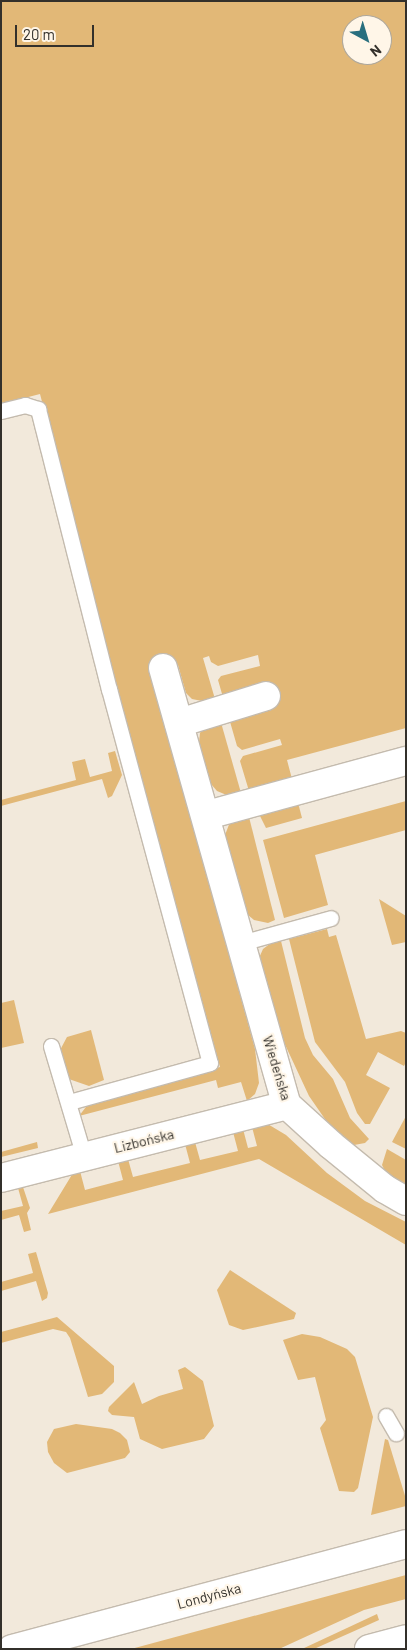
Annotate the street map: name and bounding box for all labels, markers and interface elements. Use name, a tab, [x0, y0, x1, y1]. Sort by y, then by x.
scale bar	[18, 15, 96, 47]
north arrow	[342, 15, 392, 65]
text: 20 m	[23, 25, 55, 43]
text: N	[367, 42, 385, 61]
street label: Wiedeńska	[259, 1034, 295, 1102]
street label: Lizbońska	[112, 1125, 176, 1157]
street label: Londyńska	[175, 1579, 243, 1613]

